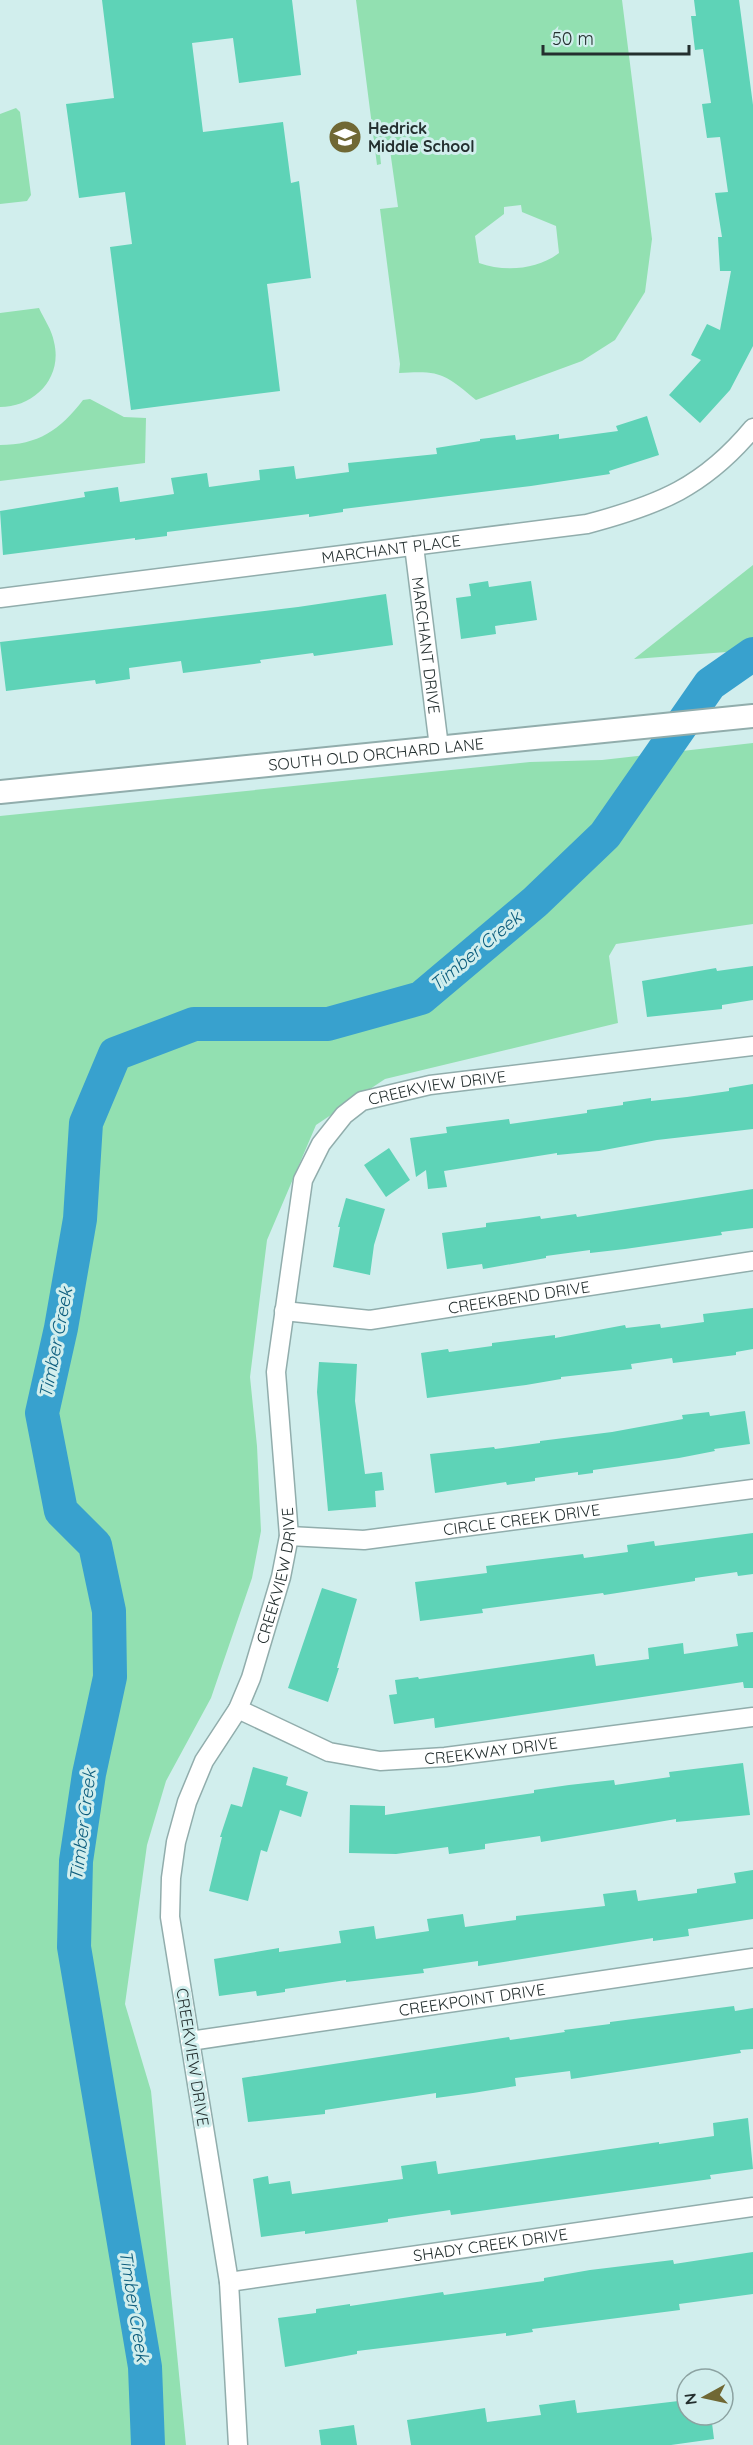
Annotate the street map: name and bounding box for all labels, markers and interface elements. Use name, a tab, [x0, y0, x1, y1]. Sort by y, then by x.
scale bar	[543, 18, 688, 56]
text: 50 m	[552, 27, 594, 50]
place label: Hedrick Middle School	[368, 118, 475, 156]
school or university icon: Hedrick Middle School	[327, 119, 363, 155]
street label: MARCHANT PLACE	[320, 530, 462, 567]
street label: MARCHANT DRIVE	[408, 575, 445, 715]
street label: SOUTH OLD ORCHARD LANE	[267, 733, 485, 775]
water label: Timber Creek	[425, 905, 527, 996]
street label: CREEKVIEW DRIVE	[366, 1066, 507, 1109]
street label: CREEKBEND DRIVE	[446, 1276, 591, 1318]
water label: Timber Creek	[34, 1284, 78, 1400]
street label: CIRCLE CREEK DRIVE	[442, 1499, 601, 1540]
street label: CREEKVIEW DRIVE	[252, 1507, 300, 1646]
street label: CREEKWAY DRIVE	[424, 1732, 559, 1768]
water label: Timber Creek	[64, 1766, 101, 1882]
street label: CREEKPOINT DRIVE	[397, 1979, 546, 2020]
street label: CREEKVIEW DRIVE	[172, 1987, 214, 2127]
street label: SHADY CREEK DRIVE	[412, 2224, 569, 2266]
water label: Timber Creek	[114, 2249, 155, 2365]
north arrow	[675, 2367, 735, 2427]
text: N	[679, 2392, 701, 2406]

